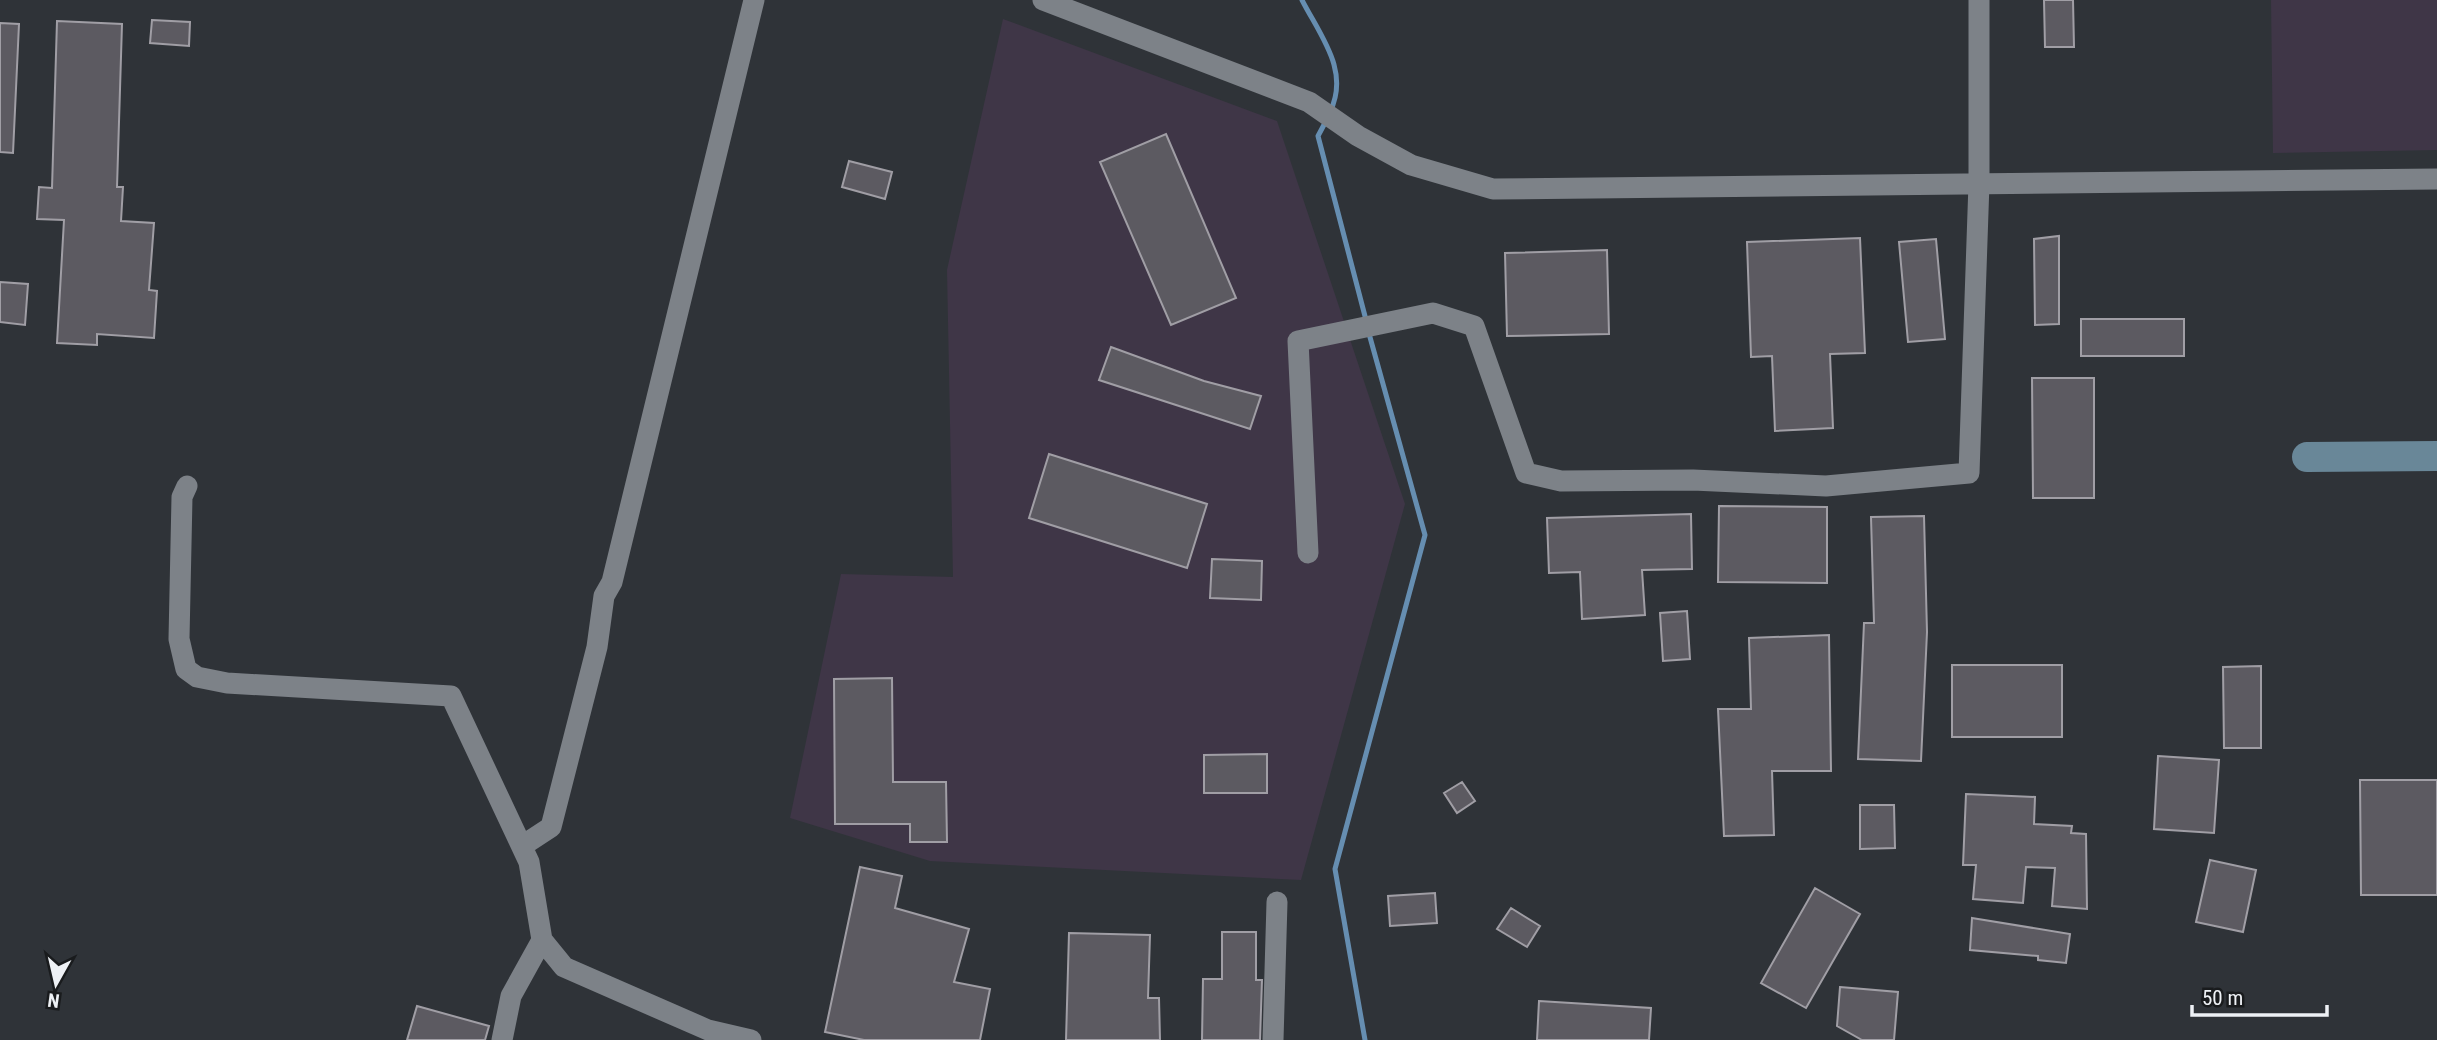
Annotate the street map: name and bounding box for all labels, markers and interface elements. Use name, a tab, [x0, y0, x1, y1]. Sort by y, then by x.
north arrow	[21, 949, 91, 1019]
scale bar	[2192, 974, 2327, 1018]
text: 50 m	[2202, 986, 2243, 1010]
text: N	[46, 988, 61, 1013]

